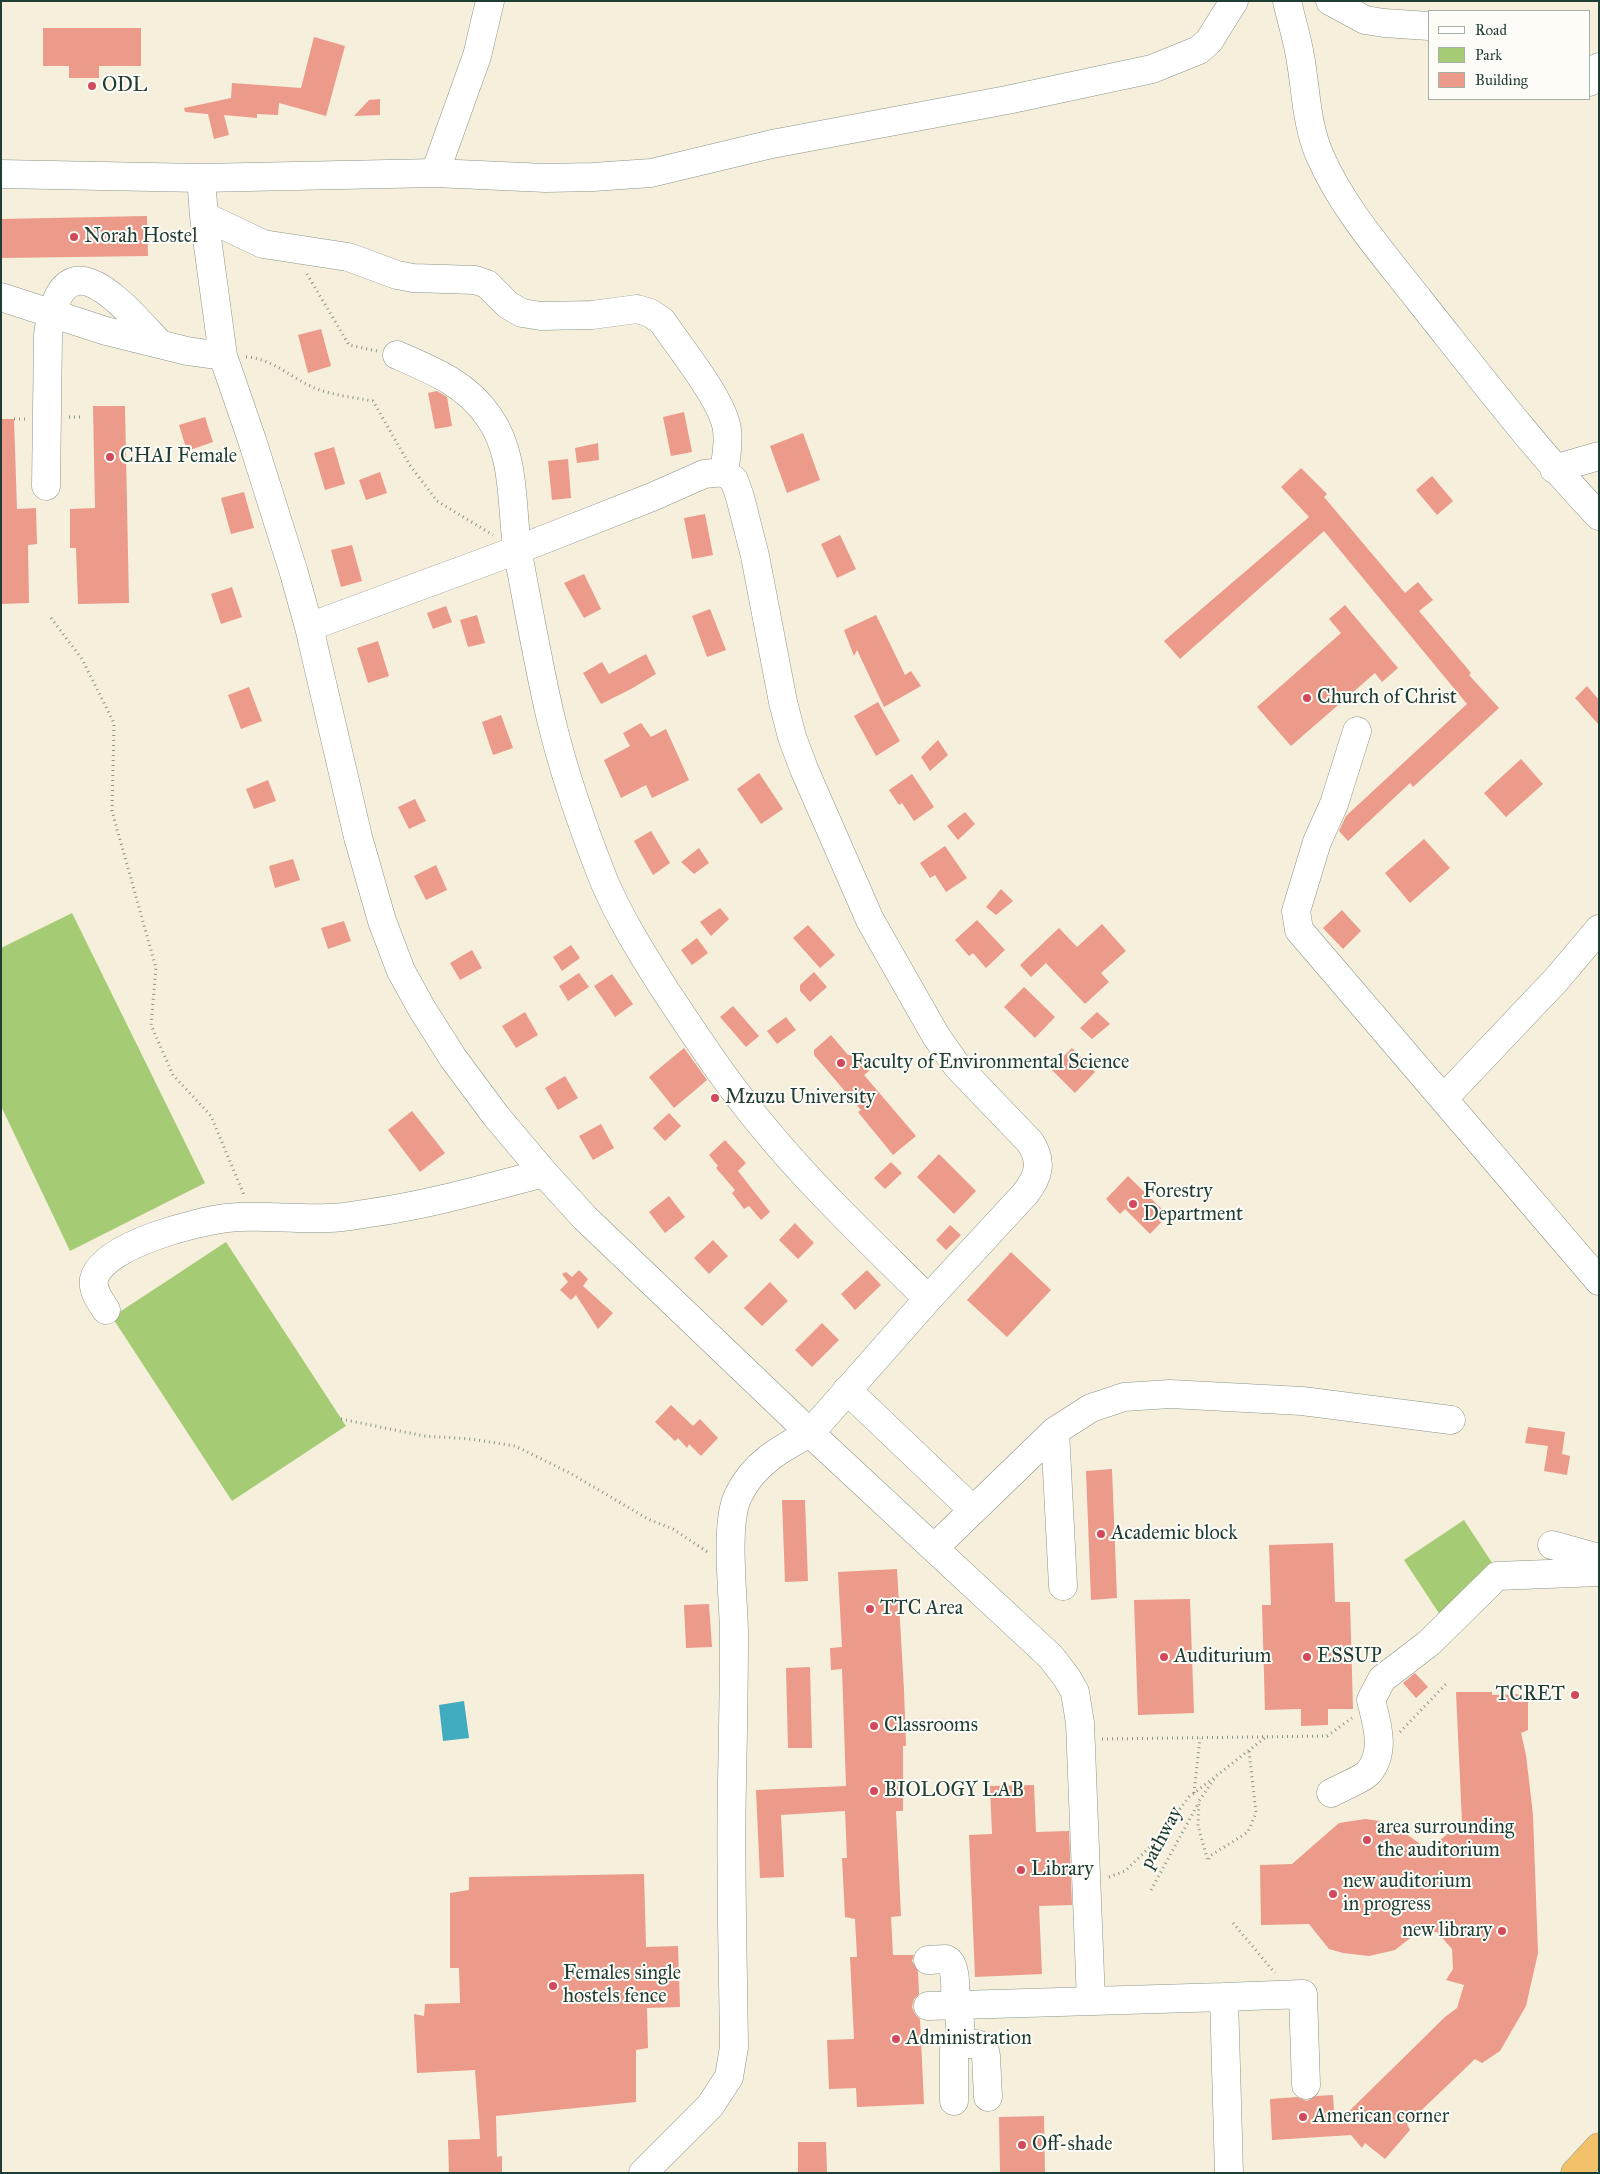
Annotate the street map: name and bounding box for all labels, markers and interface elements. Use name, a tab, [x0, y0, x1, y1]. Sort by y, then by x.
legend	[1428, 10, 1590, 100]
text: Road	[1475, 21, 1507, 39]
text: Park	[1475, 46, 1502, 64]
text: Building	[1475, 71, 1528, 89]
place label: ODL	[102, 74, 147, 98]
marker: ODL	[86, 80, 98, 92]
place label: Norah Hostel	[84, 225, 198, 249]
marker: Norah Hostel	[68, 231, 80, 243]
place label: CHAI Female	[120, 445, 237, 469]
marker: CHAI Female	[104, 451, 116, 463]
place label: Church of Christ	[1317, 686, 1457, 710]
marker: Church of Christ	[1301, 692, 1313, 704]
place label: Faculty of Environmental Science	[851, 1051, 1129, 1075]
marker: Faculty of Environmental Science	[835, 1057, 847, 1069]
place label: Mzuzu University	[725, 1086, 875, 1110]
marker: Mzuzu University	[709, 1092, 721, 1104]
place label: Forestry Department	[1143, 1180, 1243, 1227]
marker: Forestry Department	[1127, 1198, 1139, 1210]
place label: Academic block	[1111, 1522, 1237, 1546]
marker: Academic block	[1095, 1528, 1107, 1540]
place label: TTC Area	[880, 1597, 963, 1621]
marker: TTC Area	[864, 1603, 876, 1615]
place label: Auditurium	[1174, 1645, 1271, 1669]
place label: ESSUP	[1317, 1645, 1382, 1669]
marker: Auditurium	[1158, 1651, 1170, 1663]
marker: ESSUP	[1301, 1651, 1313, 1663]
place label: TCRET	[1496, 1683, 1565, 1707]
marker: TCRET	[1569, 1689, 1581, 1701]
place label: Classrooms	[884, 1714, 978, 1738]
marker: Classrooms	[868, 1720, 880, 1732]
place label: BIOLOGY LAB	[884, 1779, 1024, 1803]
marker: BIOLOGY LAB	[868, 1785, 880, 1797]
street label: pathway	[1136, 1803, 1188, 1873]
place label: area surrounding the auditorium	[1377, 1816, 1514, 1863]
marker: area surrounding the auditorium	[1361, 1834, 1373, 1846]
place label: Library	[1031, 1858, 1094, 1882]
marker: Library	[1015, 1864, 1027, 1876]
place label: new auditorium in progress	[1343, 1870, 1472, 1917]
marker: new auditorium in progress	[1327, 1888, 1339, 1900]
place label: new library	[1402, 1919, 1492, 1943]
marker: new library	[1496, 1925, 1508, 1937]
place label: Females single hostels fence	[563, 1962, 681, 2009]
marker: Females single hostels fence	[547, 1980, 559, 1992]
place label: Administration	[906, 2027, 1032, 2051]
marker: Administration	[890, 2033, 902, 2045]
place label: American corner	[1313, 2105, 1449, 2129]
marker: American corner	[1297, 2111, 1309, 2123]
place label: Off-shade	[1032, 2133, 1113, 2157]
marker: Off-shade	[1016, 2139, 1028, 2151]

